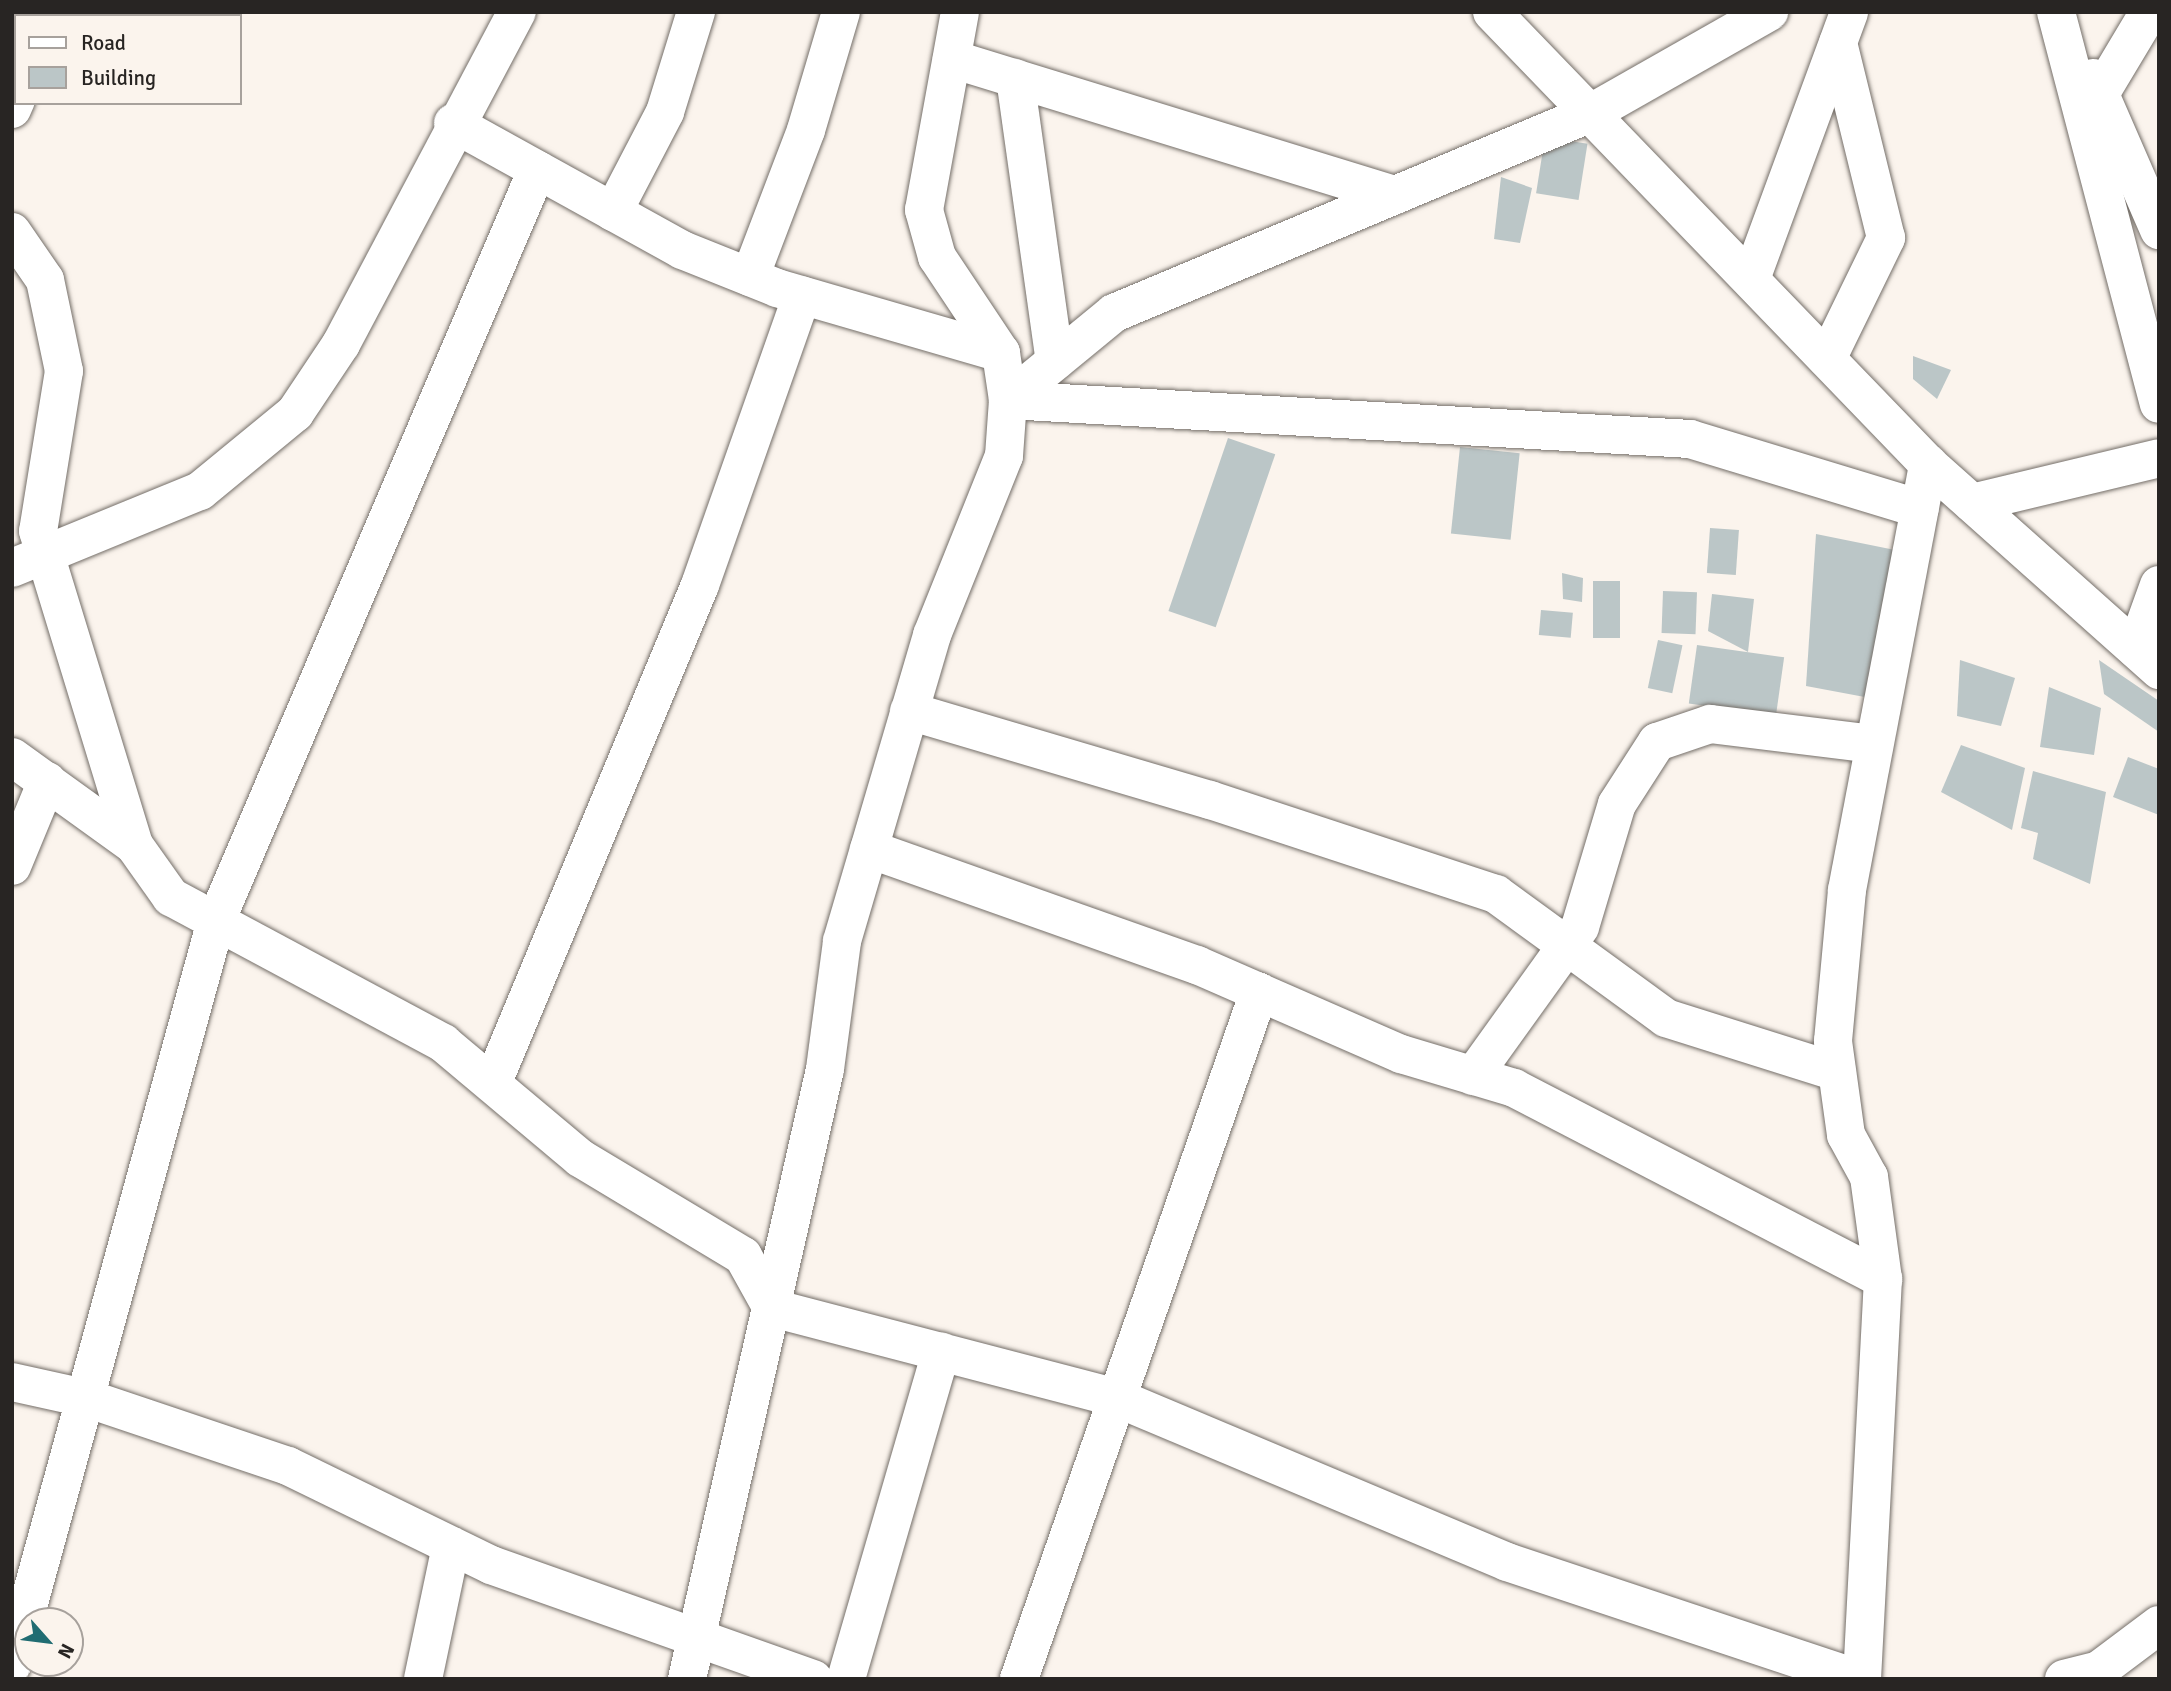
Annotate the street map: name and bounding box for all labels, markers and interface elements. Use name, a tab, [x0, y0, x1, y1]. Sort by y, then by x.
legend	[14, 14, 242, 105]
text: Road	[81, 30, 126, 56]
text: Building	[81, 65, 156, 91]
north arrow	[14, 1607, 84, 1677]
text: N	[52, 1639, 79, 1662]

